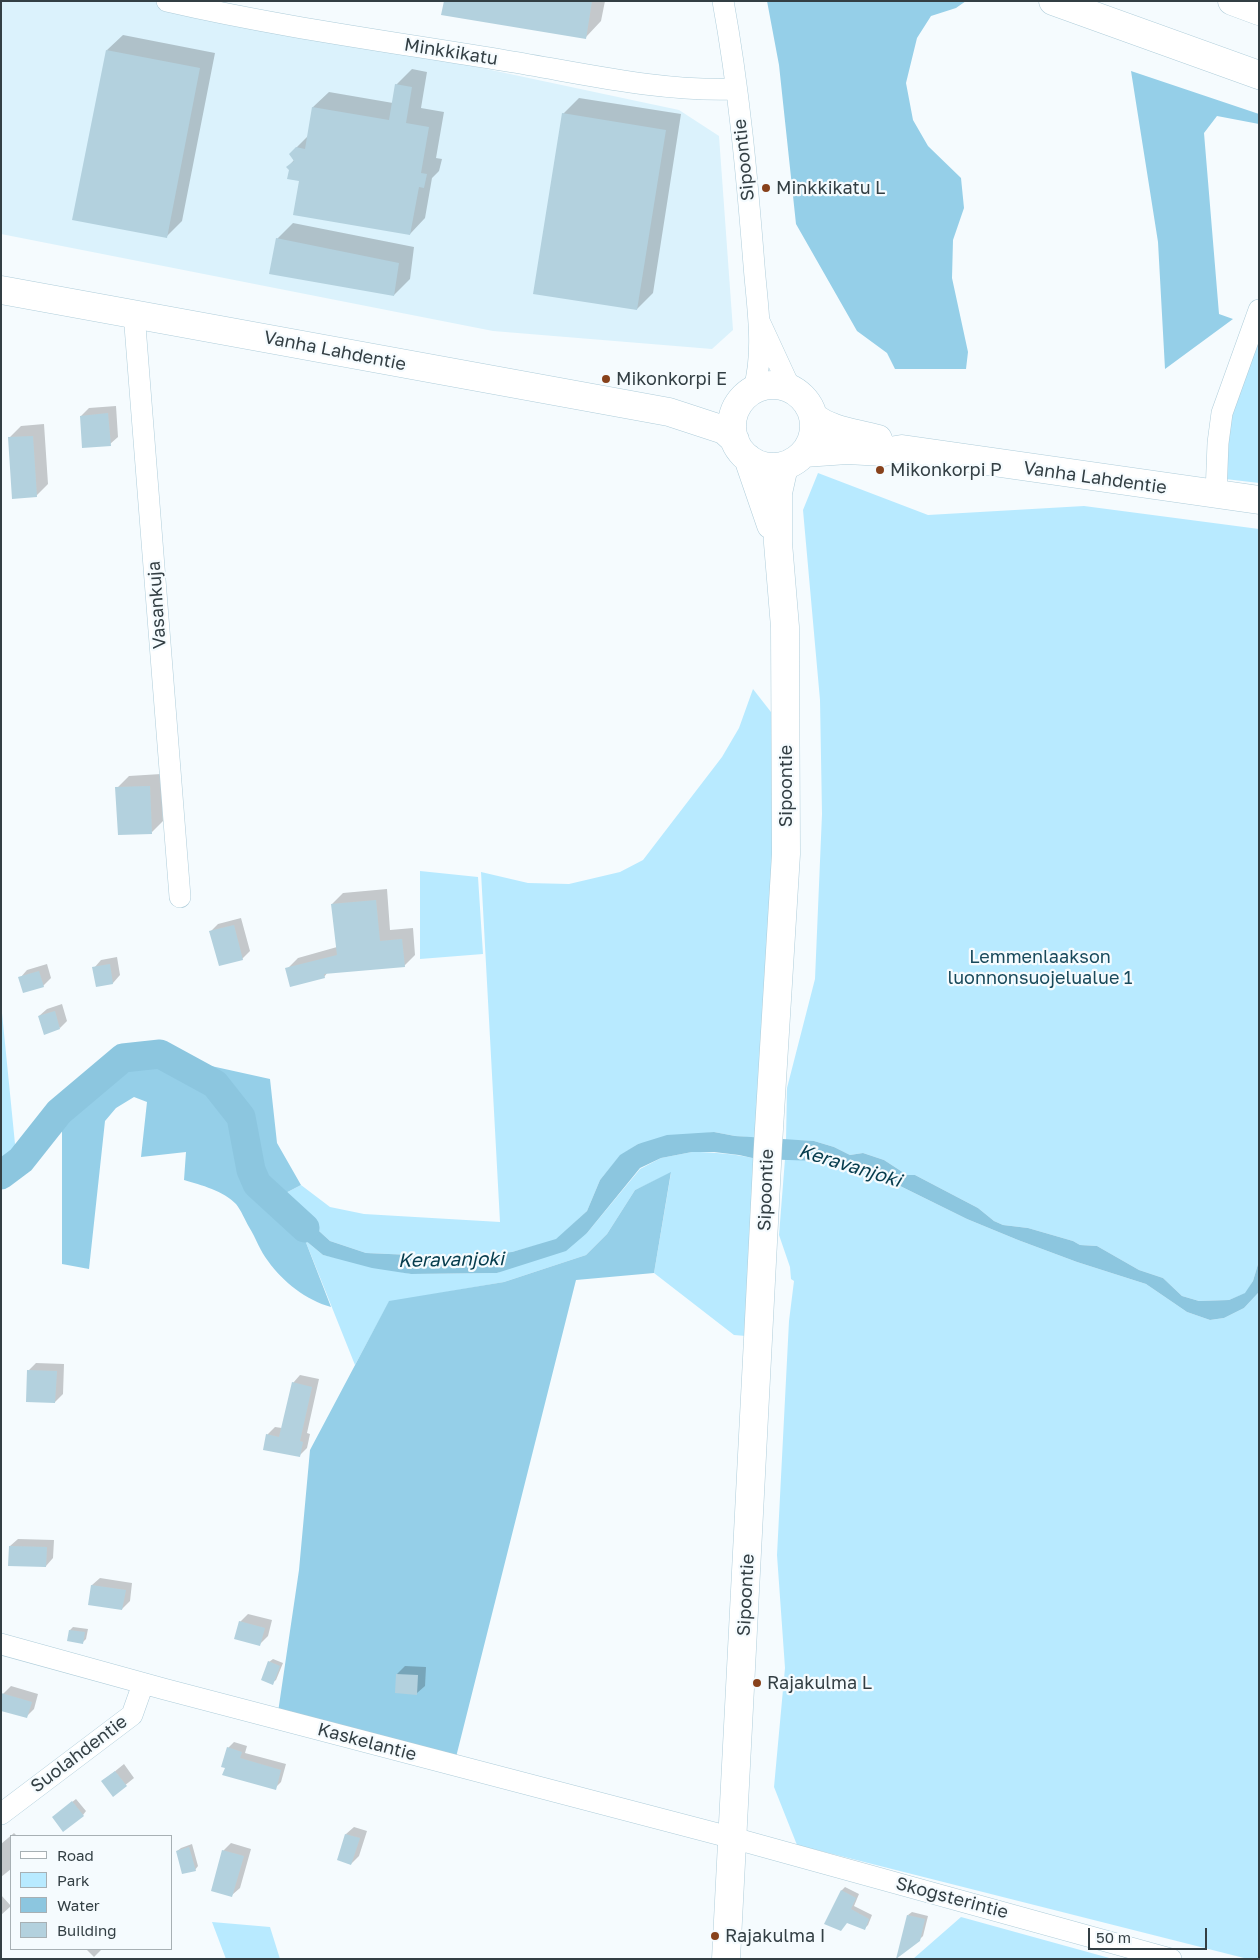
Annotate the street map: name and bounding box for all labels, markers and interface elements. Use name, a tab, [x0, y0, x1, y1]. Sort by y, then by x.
street label: Minkkikatu	[403, 34, 499, 70]
street label: Sipoontie	[729, 118, 759, 202]
place label: Minkkikatu L	[776, 177, 885, 199]
marker: Minkkikatu L	[760, 182, 772, 194]
street label: Vanha Lahdentie	[262, 327, 408, 375]
place label: Mikonkorpi E	[616, 368, 727, 390]
marker: Mikonkorpi E	[600, 373, 612, 385]
street label: Vanha Lahdentie	[1022, 457, 1168, 499]
place label: Mikonkorpi P	[890, 459, 1002, 481]
marker: Mikonkorpi P	[874, 464, 886, 476]
street label: Vasankuja	[143, 560, 171, 650]
street label: Sipoontie	[775, 745, 797, 827]
park label: Lemmenlaakson luonnonsuojelualue 1	[947, 946, 1133, 989]
water label: Keravanjoki	[796, 1140, 904, 1192]
street label: Sipoontie	[754, 1148, 778, 1232]
water label: Keravanjoki	[398, 1248, 504, 1272]
street label: Sipoontie	[733, 1553, 759, 1637]
place label: Rajakulma L	[767, 1672, 872, 1694]
marker: Rajakulma L	[751, 1677, 763, 1689]
street label: Suolahdentie	[27, 1711, 131, 1797]
street label: Kaskelantie	[315, 1718, 419, 1766]
legend	[10, 1835, 172, 1950]
text: Road	[57, 1846, 94, 1864]
text: Park	[57, 1871, 89, 1889]
street label: Skogsterintie	[893, 1873, 1011, 1923]
text: Water	[57, 1896, 100, 1914]
scale bar	[1090, 1918, 1209, 1950]
text: Building	[57, 1921, 117, 1939]
place label: Rajakulma I	[725, 1925, 825, 1947]
text: 50 m	[1096, 1928, 1131, 1946]
marker: Rajakulma I	[709, 1930, 721, 1942]

